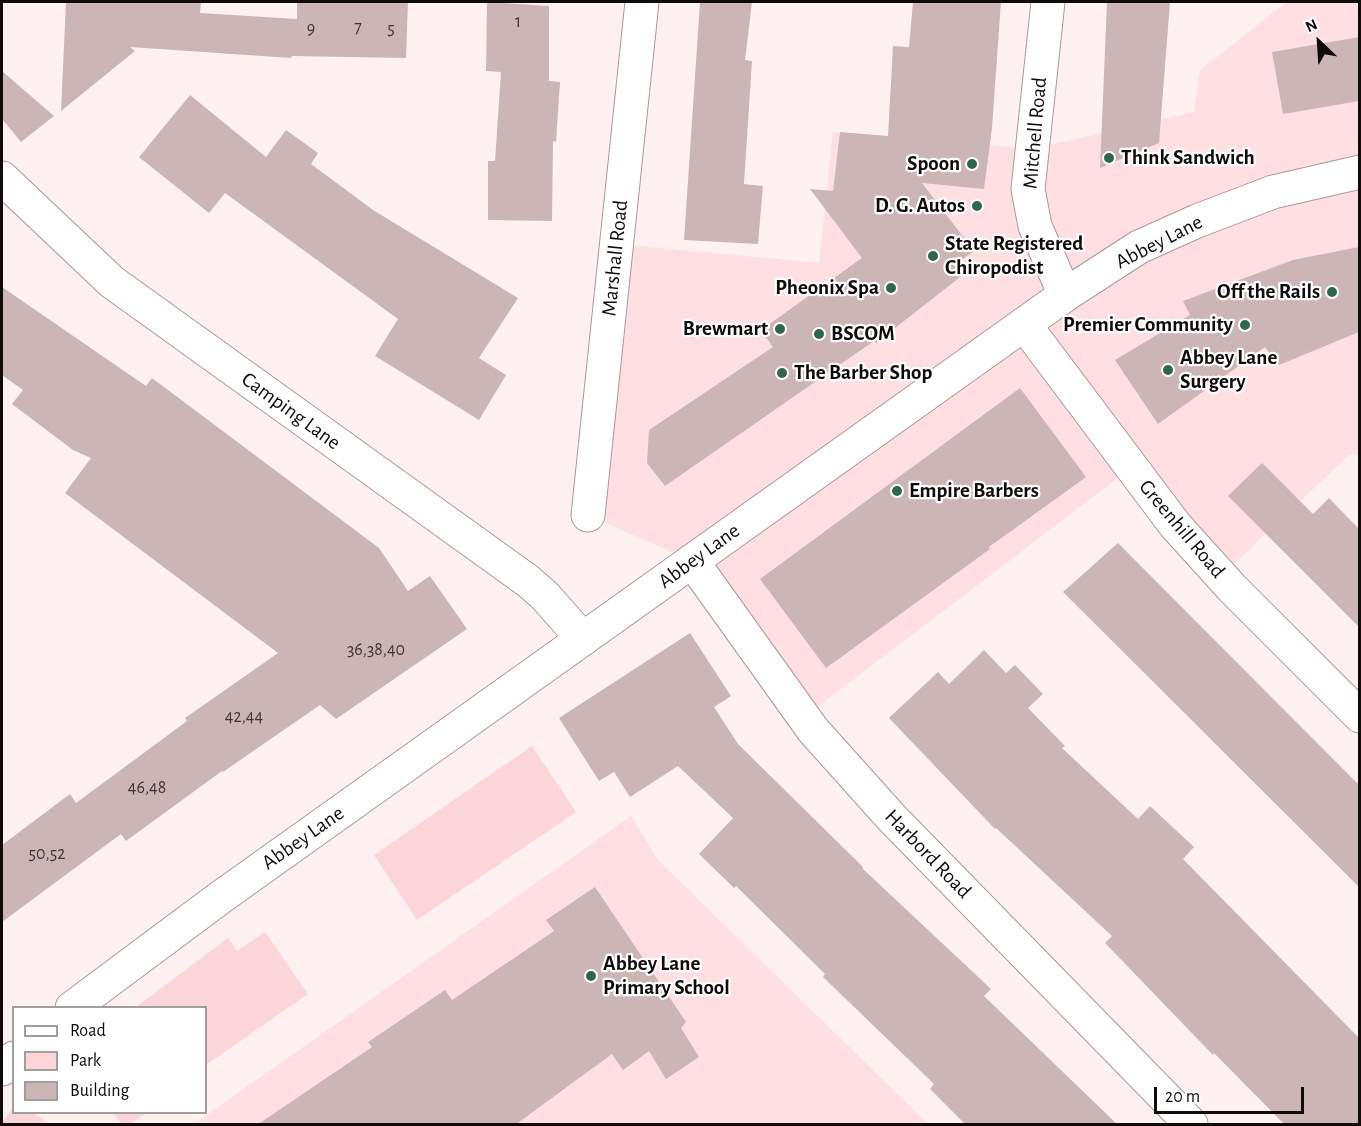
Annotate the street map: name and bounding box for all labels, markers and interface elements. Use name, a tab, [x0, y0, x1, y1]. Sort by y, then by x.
house number: 1	[515, 11, 521, 33]
north arrow	[1289, 12, 1349, 72]
text: N	[1303, 16, 1320, 35]
house number: 7	[354, 17, 362, 39]
house number: 9	[307, 18, 315, 40]
house number: 5	[387, 18, 395, 40]
street label: Mitchell Road	[1018, 76, 1052, 190]
place label: Think Sandwich	[1121, 145, 1255, 171]
place label: Spoon	[907, 151, 960, 177]
marker: Think Sandwich	[1102, 151, 1116, 165]
marker: Spoon	[965, 157, 979, 171]
place label: D. G. Autos	[875, 193, 965, 219]
street label: Marshall Road	[596, 199, 634, 317]
marker: D. G. Autos	[970, 199, 984, 213]
street label: Abbey Lane	[1111, 209, 1207, 275]
place label: State Registered Chiropodist	[945, 231, 1083, 281]
marker: State Registered Chiropodist	[926, 249, 940, 263]
place label: Pheonix Spa	[775, 275, 879, 301]
place label: Off the Rails	[1217, 279, 1320, 305]
marker: Pheonix Spa	[884, 281, 898, 295]
marker: Off the Rails	[1325, 285, 1339, 299]
place label: Premier Community	[1063, 312, 1233, 338]
place label: Brewmart	[683, 316, 768, 342]
marker: Premier Community	[1238, 318, 1252, 332]
place label: BSCOM	[831, 321, 895, 347]
marker: Brewmart	[773, 322, 787, 336]
marker: BSCOM	[812, 327, 826, 341]
place label: Abbey Lane Surgery	[1180, 345, 1277, 395]
place label: The Barber Shop	[794, 360, 932, 386]
marker: Abbey Lane Surgery	[1161, 363, 1175, 377]
marker: The Barber Shop	[775, 366, 789, 380]
street label: Camping Lane	[237, 367, 345, 455]
street label: Greenhill Road	[1134, 475, 1230, 583]
place label: Empire Barbers	[909, 478, 1039, 504]
marker: Empire Barbers	[890, 484, 904, 498]
street label: Abbey Lane	[653, 518, 745, 594]
house number: 36,38,40	[347, 639, 405, 661]
house number: 42,44	[225, 706, 263, 728]
house number: 46,48	[128, 777, 166, 799]
street label: Abbey Lane	[257, 801, 349, 875]
street label: Harbord Road	[879, 804, 977, 904]
house number: 50,52	[29, 843, 65, 865]
place label: Abbey Lane Primary School	[603, 951, 730, 1001]
marker: Abbey Lane Primary School	[584, 969, 598, 983]
legend	[12, 1006, 207, 1114]
text: Road	[70, 1022, 106, 1040]
text: Park	[70, 1052, 101, 1070]
scale bar	[1157, 1075, 1307, 1113]
text: Building	[70, 1082, 129, 1100]
text: 20 m	[1165, 1088, 1200, 1106]

